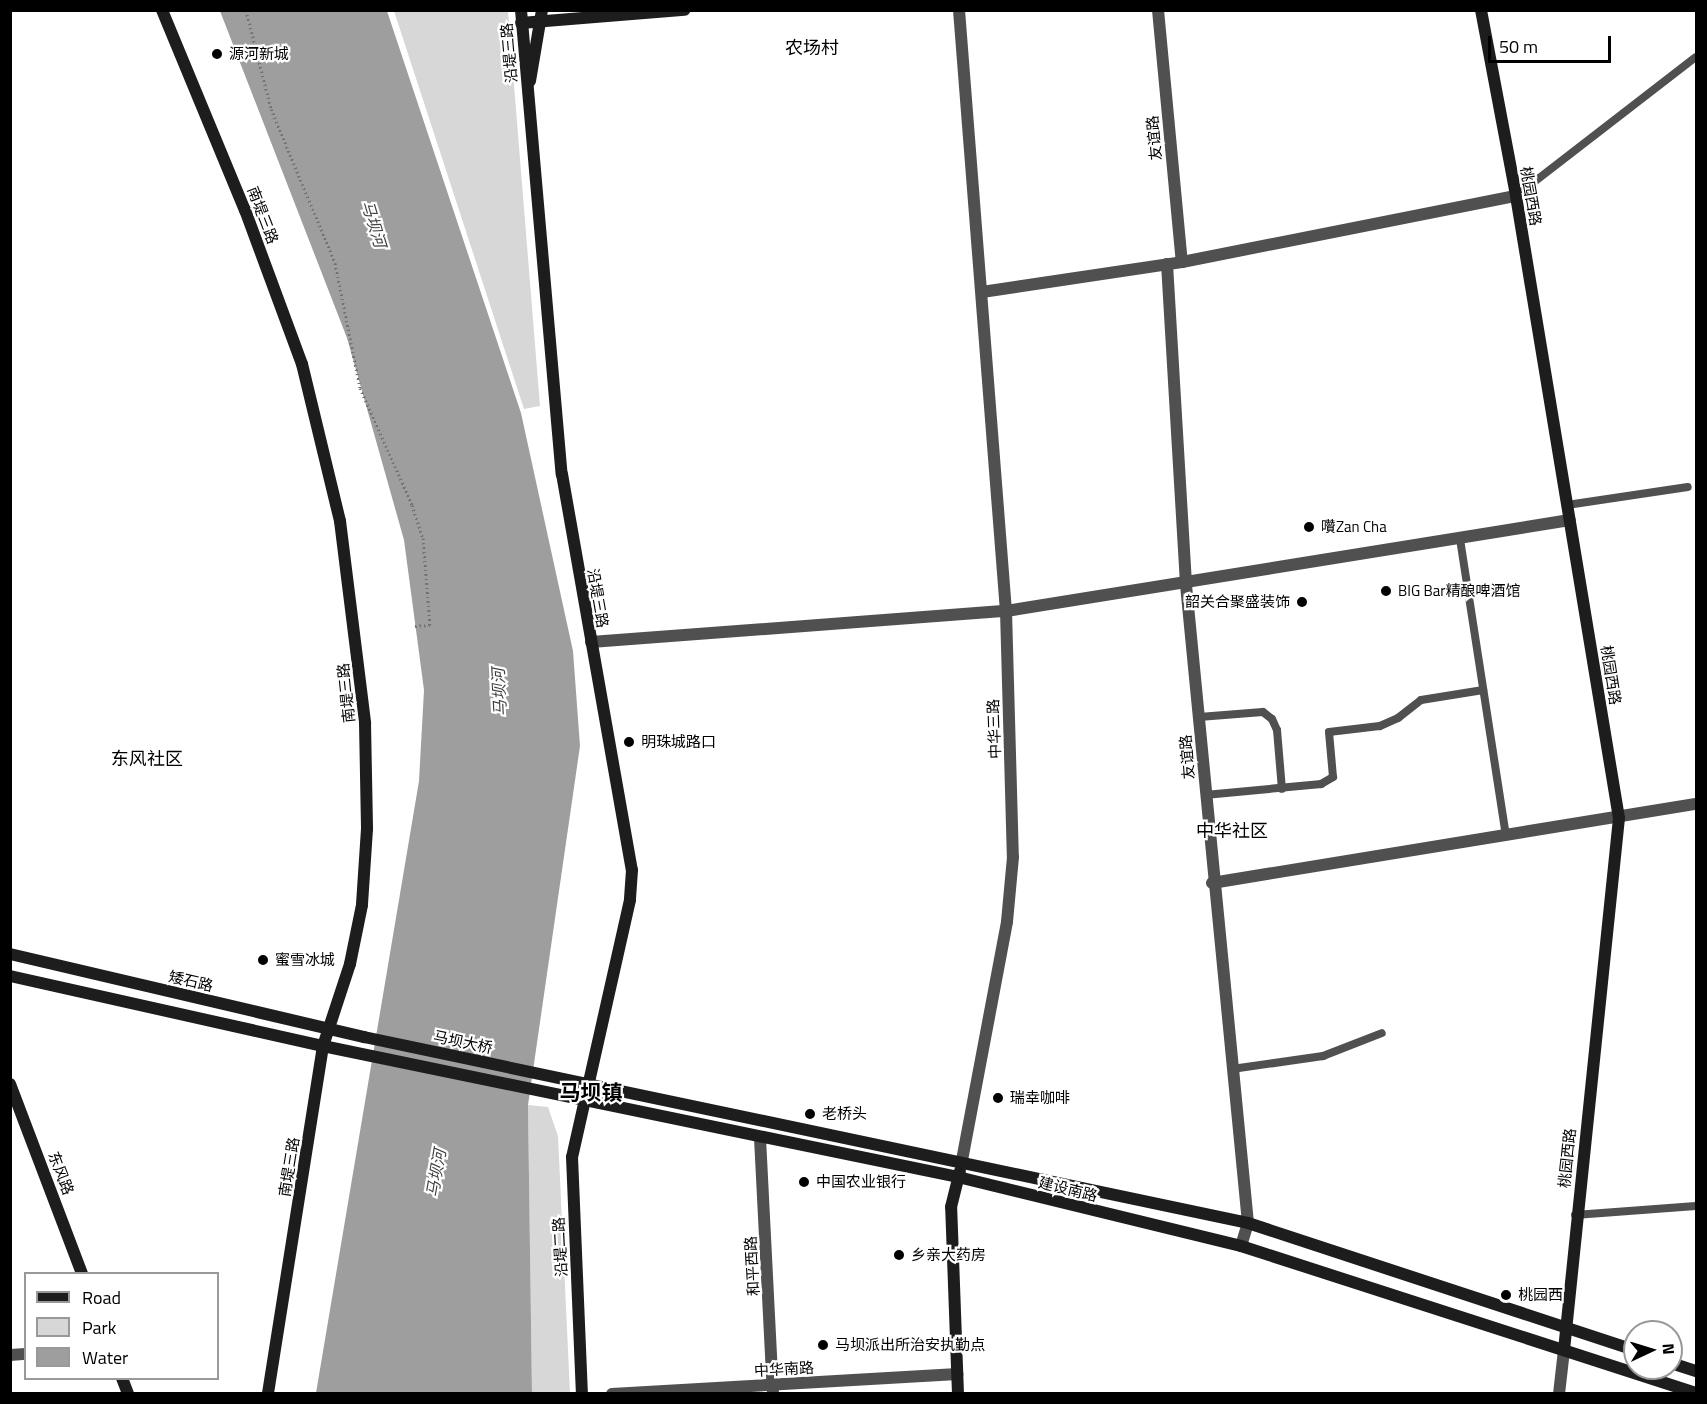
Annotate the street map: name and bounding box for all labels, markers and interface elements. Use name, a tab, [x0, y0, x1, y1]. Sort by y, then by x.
street label: 沿堤三路	[497, 22, 521, 84]
scale bar	[1491, 24, 1614, 62]
text: 50 m	[1499, 33, 1538, 60]
district label: 农场村	[785, 37, 839, 59]
place label: 源河新城	[229, 45, 289, 63]
marker: 源河新城	[210, 47, 224, 61]
street label: 友谊路	[1143, 115, 1165, 161]
street label: 桃园西路	[1517, 165, 1545, 227]
street label: 南堤三路	[244, 184, 282, 246]
water label: 马坝河	[358, 198, 390, 250]
place label: 囋Zan Cha	[1321, 518, 1387, 536]
marker: 囋Zan Cha	[1302, 520, 1316, 534]
street label: 沿堤三路	[584, 567, 612, 629]
place label: BIG Bar精酿啤酒馆	[1398, 582, 1520, 600]
marker: BIG Bar精酿啤酒馆	[1379, 584, 1393, 598]
place label: 韶关合聚盛装饰	[1185, 593, 1290, 611]
marker: 韶关合聚盛装饰	[1295, 595, 1309, 609]
street label: 桃园西路	[1597, 644, 1625, 706]
street label: 南堤三路	[334, 662, 358, 724]
water label: 马坝河	[488, 668, 510, 716]
street label: 中华三路	[984, 699, 1004, 759]
place label: 明珠城路口	[641, 733, 716, 751]
street label: 友谊路	[1176, 734, 1198, 780]
marker: 明珠城路口	[622, 735, 636, 749]
district label: 东风社区	[111, 748, 183, 770]
district label: 中华社区	[1196, 820, 1268, 842]
place label: 蜜雪冰城	[275, 951, 335, 969]
marker: 蜜雪冰城	[256, 953, 270, 967]
street label: 矮石路	[167, 967, 215, 995]
street label: 马坝大桥	[432, 1027, 494, 1057]
district label: 马坝镇	[560, 1079, 622, 1105]
place label: 瑞幸咖啡	[1010, 1089, 1070, 1107]
marker: 瑞幸咖啡	[991, 1091, 1005, 1105]
place label: 老桥头	[822, 1105, 867, 1123]
marker: 老桥头	[803, 1107, 817, 1121]
street label: 桃园西路	[1555, 1127, 1579, 1189]
street label: 南堤三路	[275, 1136, 303, 1198]
water label: 马坝河	[422, 1148, 450, 1198]
street label: 东风路	[45, 1149, 77, 1197]
place label: 中国农业银行	[816, 1173, 906, 1191]
street label: 建设南路	[1037, 1173, 1099, 1205]
marker: 中国农业银行	[797, 1175, 811, 1189]
street label: 沿堤二路	[549, 1217, 571, 1277]
street label: 和平西路	[741, 1236, 763, 1296]
place label: 乡亲大药房	[911, 1246, 986, 1264]
marker: 乡亲大药房	[892, 1248, 906, 1262]
legend	[24, 1272, 219, 1380]
text: Road	[82, 1284, 121, 1311]
place label: 桃园西	[1518, 1286, 1563, 1304]
marker: 桃园西	[1499, 1288, 1513, 1302]
text: Park	[82, 1314, 116, 1341]
north arrow	[1623, 1320, 1683, 1380]
place label: 马坝派出所治安执勤点	[835, 1336, 985, 1354]
marker: 马坝派出所治安执勤点	[816, 1338, 830, 1352]
text: N	[1657, 1343, 1681, 1355]
text: Water	[82, 1344, 128, 1371]
street label: 中华南路	[754, 1358, 814, 1380]

